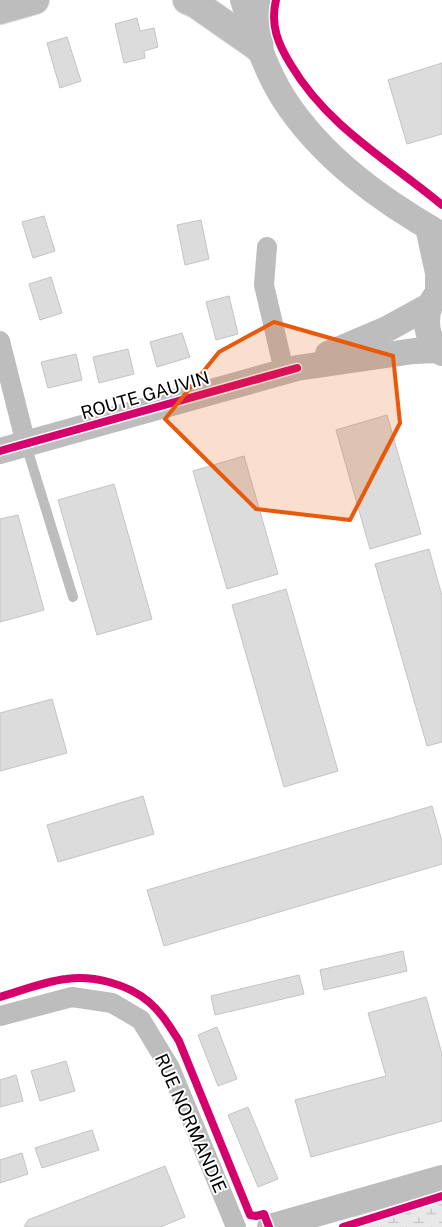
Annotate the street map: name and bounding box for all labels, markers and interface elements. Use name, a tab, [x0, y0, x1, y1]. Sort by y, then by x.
street label: ROUTE GAUVIN	[78, 367, 212, 423]
street label: RUE NORMANDIE	[151, 1050, 231, 1196]

